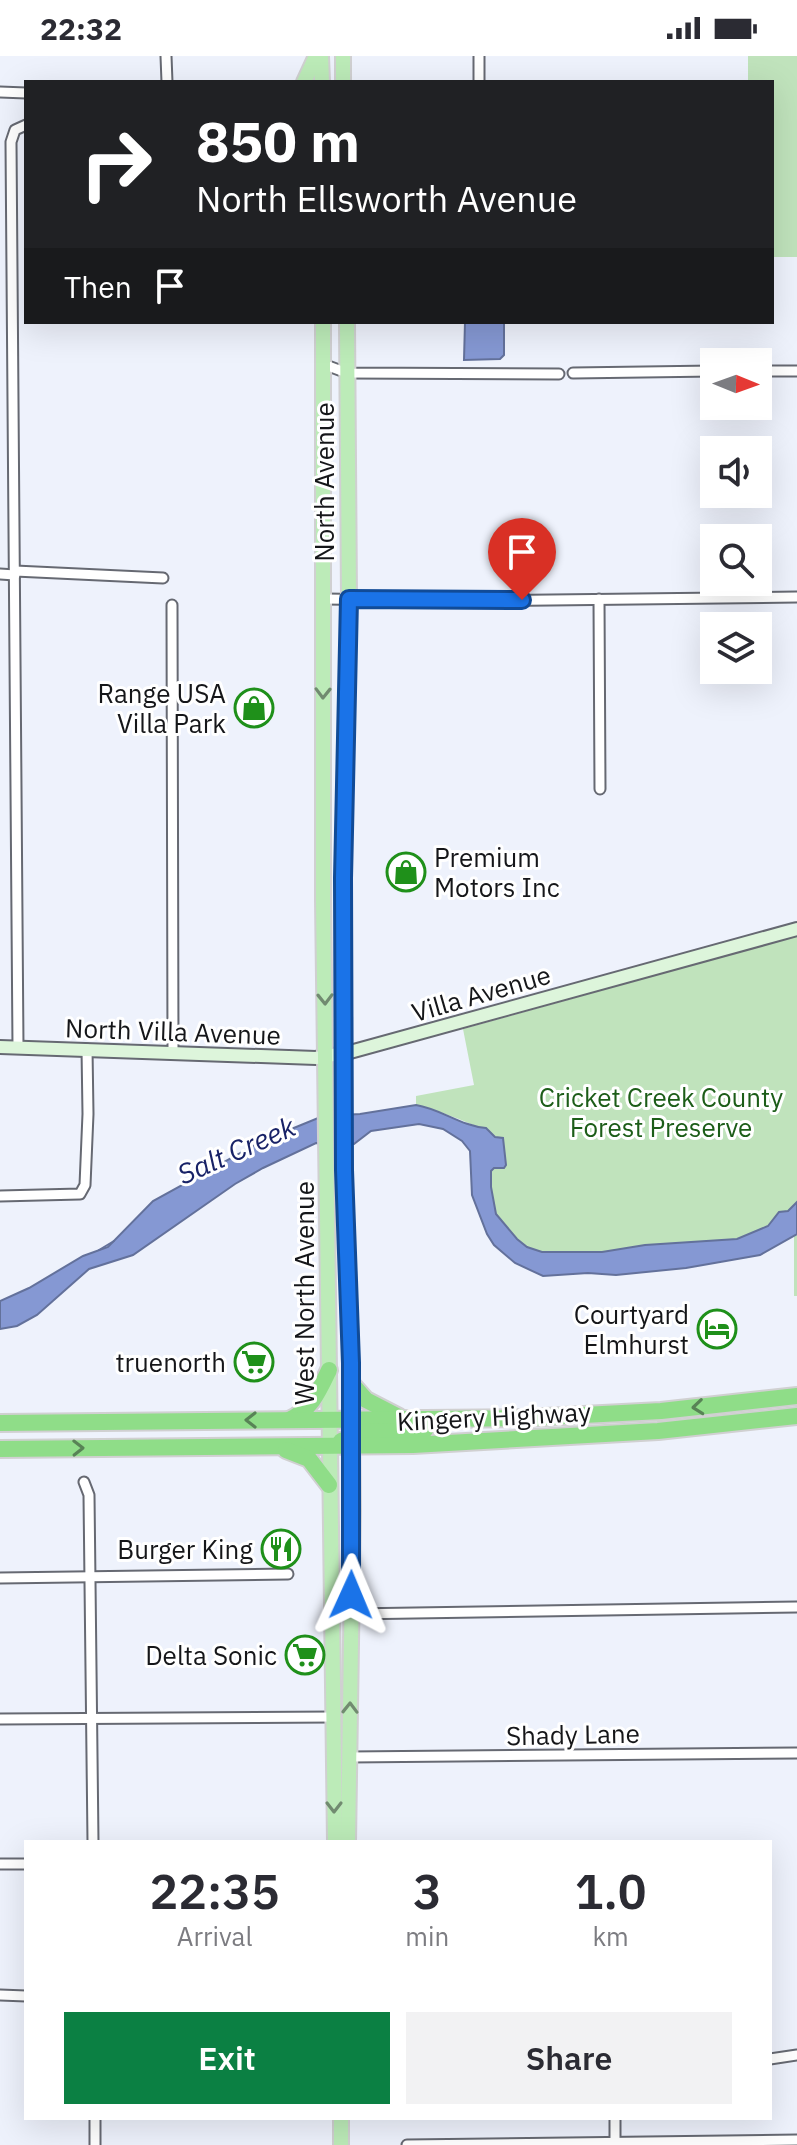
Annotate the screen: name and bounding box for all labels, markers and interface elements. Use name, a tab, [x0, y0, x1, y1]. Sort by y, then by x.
text: 22:32	[40, 9, 122, 48]
text: 850 m	[196, 105, 360, 177]
icon: right	[64, 112, 168, 216]
text: North Ellsworth Avenue	[196, 175, 577, 222]
icon: arrive	[148, 264, 192, 308]
text: Then	[64, 267, 132, 306]
north arrow	[700, 348, 772, 420]
map controls	[700, 348, 772, 684]
street label: North Avenue	[307, 402, 341, 562]
button: sound	[700, 436, 772, 508]
pin	[488, 518, 556, 600]
button: search	[700, 524, 772, 596]
icon: arrive	[500, 530, 544, 574]
button: layers	[700, 612, 772, 684]
place label: Range USA Villa Park	[98, 676, 226, 740]
shop icon: Range USA Villa Park	[233, 687, 275, 729]
one-way arrow	[315, 687, 332, 700]
place label: Premium Motors Inc	[434, 840, 560, 904]
shop icon: Premium Motors Inc	[385, 851, 427, 893]
street label: Villa Avenue	[407, 957, 555, 1029]
one-way arrow	[316, 993, 334, 1006]
street label: North Villa Avenue	[65, 1010, 281, 1052]
park label: Cricket Creek County Forest Preserve	[539, 1080, 783, 1144]
water label: Salt Creek	[171, 1107, 301, 1192]
street label: West North Avenue	[287, 1181, 321, 1405]
place label: Courtyard Elmhurst	[574, 1297, 689, 1361]
hotel icon: Courtyard Elmhurst	[696, 1308, 738, 1350]
supermarket icon: truenorth	[233, 1341, 275, 1383]
place label: truenorth	[115, 1345, 226, 1379]
street label: Kingery Highway	[396, 1394, 592, 1438]
one-way arrow	[691, 1399, 704, 1416]
one-way arrow	[244, 1411, 257, 1429]
one-way arrow	[72, 1439, 85, 1457]
restaurant icon: Burger King	[260, 1528, 302, 1570]
place label: Burger King	[117, 1532, 253, 1566]
position arrow	[309, 1553, 393, 1637]
supermarket icon: Delta Sonic	[284, 1634, 326, 1676]
place label: Delta Sonic	[145, 1638, 277, 1672]
one-way arrow	[342, 1701, 359, 1714]
street label: Shady Lane	[506, 1716, 640, 1752]
one-way arrow	[325, 1801, 343, 1814]
text: 22:35	[149, 1860, 280, 1922]
text: 3	[413, 1860, 442, 1922]
text: 1.0	[575, 1860, 647, 1922]
text: Arrival	[177, 1919, 253, 1953]
text: min	[405, 1919, 449, 1953]
text: km	[592, 1919, 629, 1953]
button: Exit	[64, 2012, 390, 2104]
button: Share	[406, 2012, 732, 2104]

